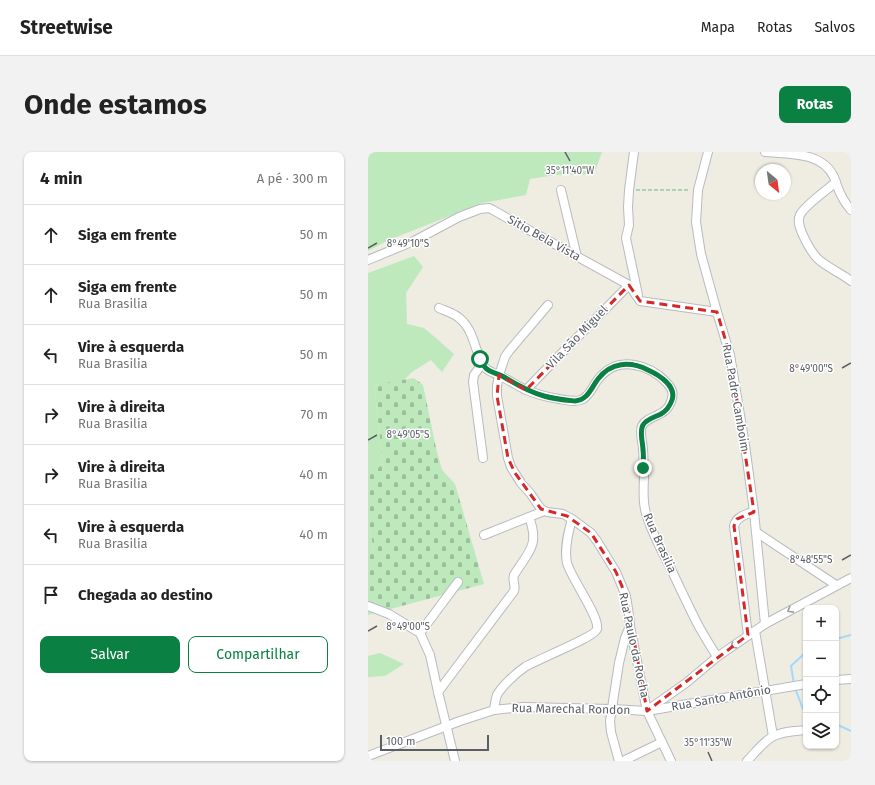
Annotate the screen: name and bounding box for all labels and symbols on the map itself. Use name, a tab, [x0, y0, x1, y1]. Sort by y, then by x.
north arrow	[755, 164, 791, 200]
text: 35°11'40"W	[546, 165, 595, 177]
street label: Sitio Bela Vista	[505, 212, 583, 264]
text: 8°49'10"S	[387, 238, 430, 250]
street label: Vila São Miguel	[543, 302, 611, 371]
street label: Rua Padre Camboim	[720, 343, 752, 453]
route start	[471, 350, 489, 368]
text: 8°49'00"S	[789, 363, 833, 375]
text: 8°49'05"S	[387, 429, 430, 441]
route end	[634, 459, 652, 477]
street label: Rua Brasilia	[641, 511, 679, 575]
text: 8°48'55"S	[790, 554, 833, 566]
street label: Rua Paulo da Rocha	[616, 591, 652, 699]
one-way arrow	[787, 606, 794, 613]
text: 8°49'00"S	[386, 621, 430, 633]
one-way arrow	[730, 641, 737, 648]
street label: Rua Santo Antônio	[670, 682, 772, 714]
street label: Rua Marechal Rondon	[511, 701, 631, 717]
scale bar	[380, 733, 489, 752]
text: 35°11'35"W	[684, 737, 733, 749]

